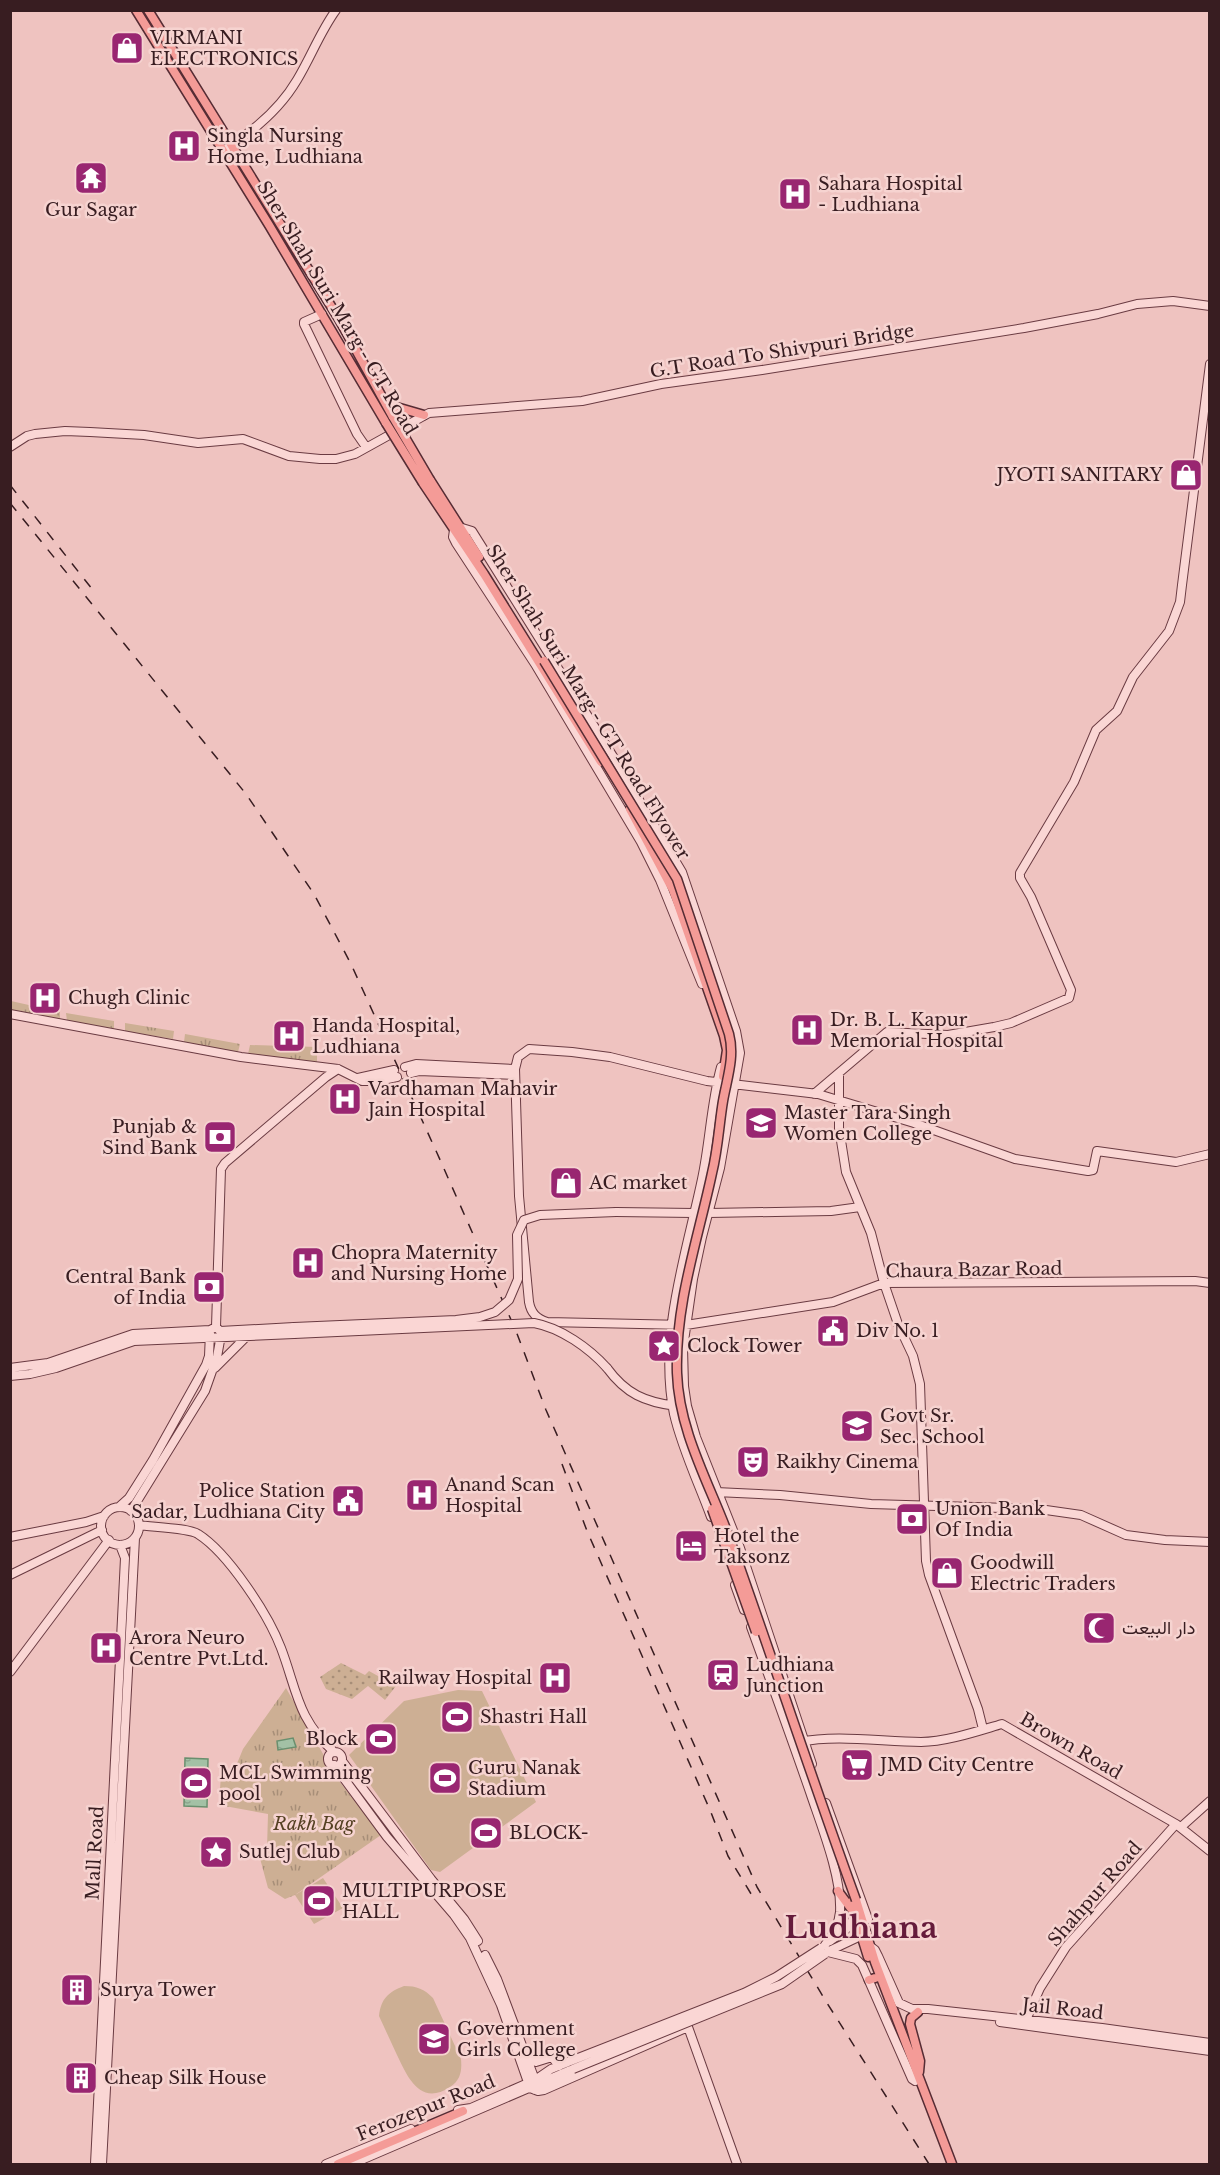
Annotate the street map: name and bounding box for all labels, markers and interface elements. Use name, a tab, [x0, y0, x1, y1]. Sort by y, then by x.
place label: VIRMANI ELECTRONICS	[149, 27, 298, 70]
shop icon: VIRMANI ELECTRONICS	[109, 30, 145, 66]
place label: Singla Nursing Home, Ludhiana	[207, 125, 363, 168]
hospital icon: Singla Nursing Home, Ludhiana	[166, 128, 202, 164]
temple icon: Gur Sagar	[73, 160, 109, 196]
place label: Sahara Hospital - Ludhiana	[818, 173, 963, 216]
hospital icon: Sahara Hospital - Ludhiana	[777, 176, 813, 212]
street label: Sher Shah Suri Marg - GT Road	[252, 177, 422, 439]
place label: Gur Sagar	[45, 199, 137, 221]
street label: G.T Road To Shivpuri Bridge	[648, 319, 916, 383]
shop icon: JYOTI SANITARY	[1168, 457, 1204, 493]
place label: JYOTI SANITARY	[995, 464, 1164, 486]
street label: Sher Shah Suri Marg - GT Road Flyover	[481, 540, 695, 864]
hospital icon: Chugh Clinic	[27, 980, 63, 1016]
place label: Chugh Clinic	[68, 987, 190, 1009]
place label: Dr. B. L. Kapur Memorial Hospital	[830, 1009, 1004, 1052]
hospital icon: Dr. B. L. Kapur Memorial Hospital	[789, 1012, 825, 1048]
place label: Handa Hospital, Ludhiana	[312, 1015, 460, 1058]
hospital icon: Handa Hospital, Ludhiana	[271, 1018, 307, 1054]
place label: Vardhaman Mahavir Jain Hospital	[366, 1078, 558, 1121]
hospital icon: Vardhaman Mahavir Jain Hospital	[327, 1081, 363, 1117]
place label: Master Tara Singh Women College	[783, 1102, 951, 1145]
school or university icon: Master Tara Singh Women College	[743, 1105, 779, 1141]
place label: Punjab & Sind Bank	[102, 1116, 197, 1159]
bank icon: Punjab & Sind Bank	[202, 1119, 238, 1155]
shop icon: AC market	[548, 1165, 584, 1201]
place label: AC market	[588, 1172, 688, 1194]
place label: Chopra Maternity and Nursing Home	[331, 1242, 507, 1285]
hospital icon: Chopra Maternity and Nursing Home	[290, 1245, 326, 1281]
street label: Chaura Bazar Road	[885, 1257, 1063, 1283]
place label: Central Bank of India	[65, 1266, 186, 1309]
bank icon: Central Bank of India	[191, 1269, 227, 1305]
public building icon: Div No. 1	[815, 1313, 851, 1349]
place label: Div No. 1	[856, 1320, 939, 1342]
place icon: Clock Tower	[646, 1328, 682, 1364]
place label: Clock Tower	[687, 1335, 802, 1357]
place label: Govt Sr. Sec. School	[880, 1405, 985, 1448]
school or university icon: Govt Sr. Sec. School	[839, 1408, 875, 1444]
theatre icon: Raikhy Cinema	[735, 1444, 771, 1480]
place label: Raikhy Cinema	[776, 1451, 918, 1473]
place label: Anand Scan Hospital	[444, 1474, 555, 1517]
hospital icon: Anand Scan Hospital	[404, 1477, 440, 1513]
place label: Police Station Sadar, Ludhiana City	[131, 1480, 325, 1523]
public building icon: Police Station Sadar, Ludhiana City	[330, 1483, 366, 1519]
place label: Union Bank Of India	[935, 1498, 1045, 1541]
bank icon: Union Bank Of India	[894, 1501, 930, 1537]
place label: Hotel the Taksonz	[714, 1525, 800, 1568]
hotel icon: Hotel the Taksonz	[673, 1528, 709, 1564]
place label: Goodwill Electric Traders	[970, 1552, 1116, 1595]
shop icon: Goodwill Electric Traders	[929, 1555, 965, 1591]
mosque icon: دار البیعت	[1081, 1610, 1117, 1646]
place label: دار البیعت	[1122, 1617, 1195, 1639]
place label: Arora Neuro Centre Pvt.Ltd.	[128, 1627, 269, 1670]
hospital icon: Arora Neuro Centre Pvt.Ltd.	[88, 1630, 124, 1666]
place label: Ludhiana Junction	[744, 1654, 834, 1697]
station icon: Ludhiana Junction	[705, 1657, 741, 1693]
hospital icon: Railway Hospital	[537, 1660, 573, 1696]
place label: Railway Hospital	[378, 1667, 532, 1689]
sports icon: Shastri Hall	[439, 1699, 475, 1735]
place label: Shastri Hall	[480, 1706, 587, 1728]
street label: Brown Road	[1016, 1708, 1126, 1784]
sports icon: Block	[363, 1721, 399, 1757]
place label: Block	[306, 1728, 358, 1750]
supermarket icon: JMD City Centre	[839, 1747, 875, 1783]
place label: JMD City Centre	[878, 1754, 1034, 1776]
place label: Guru Nanak Stadium	[468, 1757, 581, 1800]
sports icon: Guru Nanak Stadium	[427, 1760, 463, 1796]
place label: MCL Swimming pool	[219, 1762, 372, 1805]
sports icon: MCL Swimming pool	[178, 1765, 214, 1801]
street label: Mall Road	[82, 1805, 108, 1901]
park label: Rakh Bag	[272, 1813, 356, 1835]
sports icon: BLOCK-	[468, 1815, 504, 1851]
place label: BLOCK-	[509, 1822, 589, 1844]
place icon: Sutlej Club	[198, 1834, 234, 1870]
street label: Shahpur Road	[1043, 1837, 1147, 1951]
place label: Sutlej Club	[239, 1841, 340, 1863]
place label: MULTIPURPOSE HALL	[342, 1880, 506, 1923]
sports icon: MULTIPURPOSE HALL	[301, 1883, 337, 1919]
district label: Ludhiana	[784, 1909, 938, 1946]
building icon: Surya Tower	[59, 1972, 95, 2008]
place label: Surya Tower	[100, 1979, 216, 2001]
street label: Jail Road	[1019, 1994, 1105, 2024]
place label: Government Girls College	[457, 2018, 576, 2061]
school or university icon: Government Girls College	[416, 2021, 452, 2057]
building icon: Cheap Silk House	[63, 2060, 99, 2096]
place label: Cheap Silk House	[104, 2067, 267, 2089]
street label: Ferozepur Road	[353, 2070, 499, 2146]

